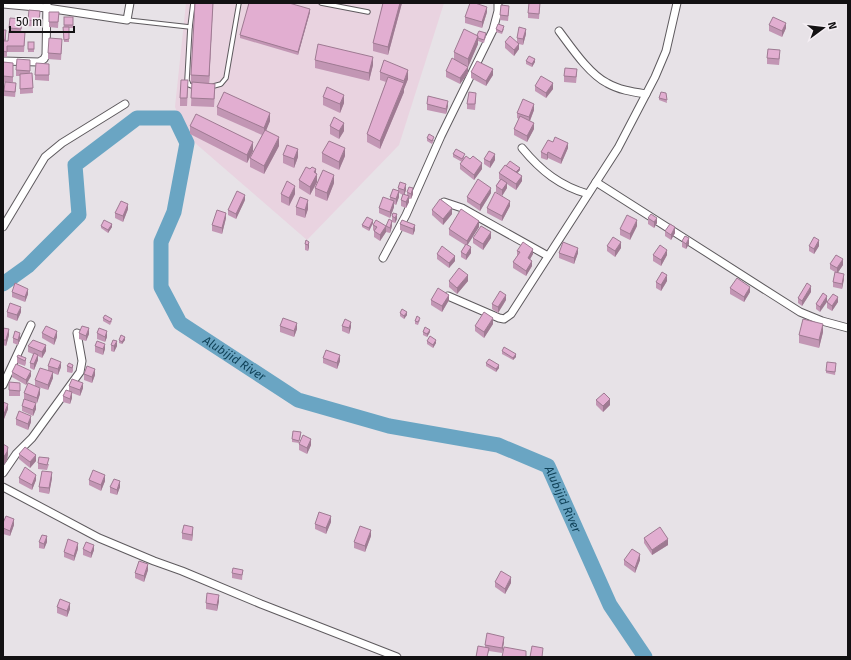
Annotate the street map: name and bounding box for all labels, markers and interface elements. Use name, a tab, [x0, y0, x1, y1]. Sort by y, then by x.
scale bar	[10, 8, 74, 34]
north arrow	[803, 8, 843, 48]
text: 50 m	[16, 15, 42, 29]
text: N	[825, 20, 839, 31]
water label: Alubijid River	[200, 332, 268, 384]
water label: Alubijid River	[541, 463, 584, 535]

